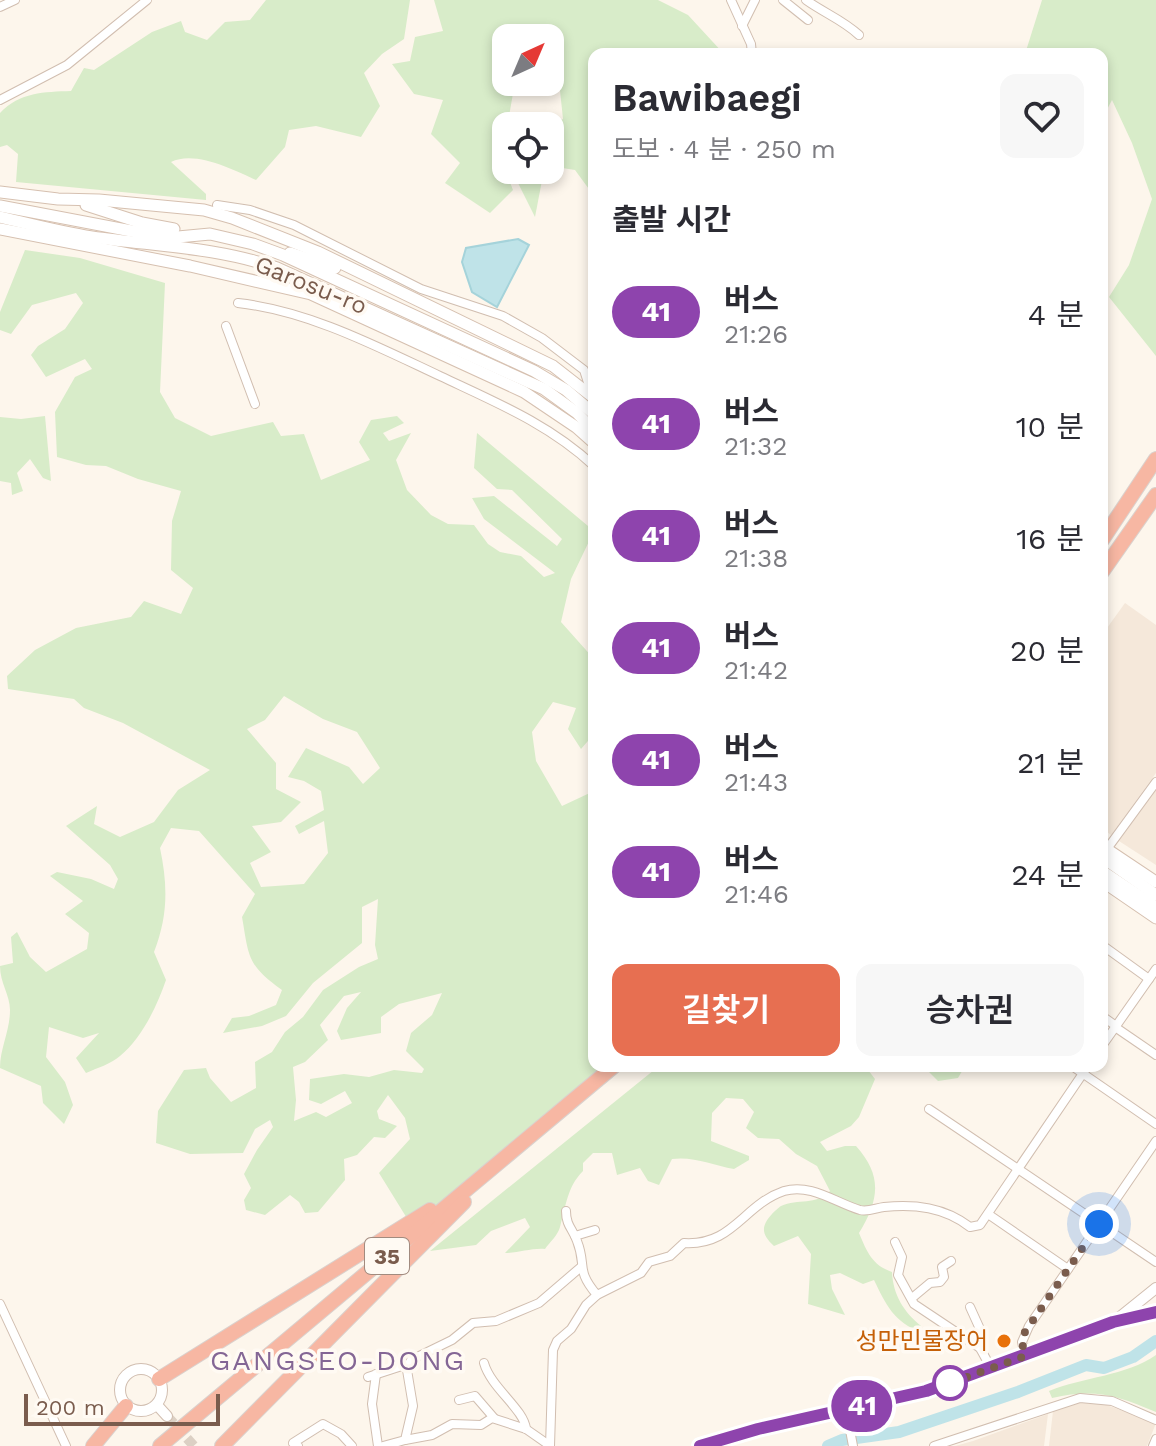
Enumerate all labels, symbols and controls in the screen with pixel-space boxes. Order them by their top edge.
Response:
north arrow [492,24,564,96]
map controls [492,24,564,184]
button: heart [1000,74,1084,158]
text: Bawibaegi [612,76,802,120]
button: locate [492,112,564,184]
text: 도보 · 4 분 · 250 m [612,134,836,164]
text: 출발 시간 [612,202,731,237]
street label: Garosu-ro [251,250,371,320]
text: 버스 [724,282,779,317]
text: 41 [641,295,671,328]
text: 4 분 [1028,297,1084,332]
text: 21:26 [724,319,788,349]
text: 버스 [724,394,779,429]
text: 41 [641,407,671,440]
text: 10 분 [1016,409,1084,444]
text: 21:32 [724,431,787,461]
text: 버스 [724,506,779,541]
text: 41 [641,519,671,552]
text: 16 분 [1016,521,1084,556]
text: 21:38 [724,543,788,573]
text: 버스 [724,618,779,653]
text: 41 [641,631,671,664]
text: 20 분 [1010,633,1084,668]
text: 21:42 [724,655,788,685]
text: 버스 [724,730,779,765]
text: 41 [641,743,671,776]
text: 21 분 [1017,745,1084,780]
text: 21:43 [724,767,788,797]
text: 버스 [724,842,779,877]
text: 41 [641,855,671,888]
text: 24 분 [1011,857,1084,892]
text: 21:46 [724,879,789,909]
button: 길찾기 [612,964,840,1056]
button: 승차권 [856,964,1084,1056]
your location [1079,1204,1119,1244]
road number: 35 [365,1238,409,1274]
place label: 성만민물장어 [856,1327,988,1355]
marker: 성만민물장어 [995,1332,1013,1350]
district label: GANGSEO-DONG [210,1344,466,1377]
unlabelled marker [933,1366,967,1400]
line badge: 41 [826,1380,898,1432]
text: 41 [847,1389,877,1422]
scale bar [24,1390,220,1426]
text: 200 m [36,1395,105,1420]

